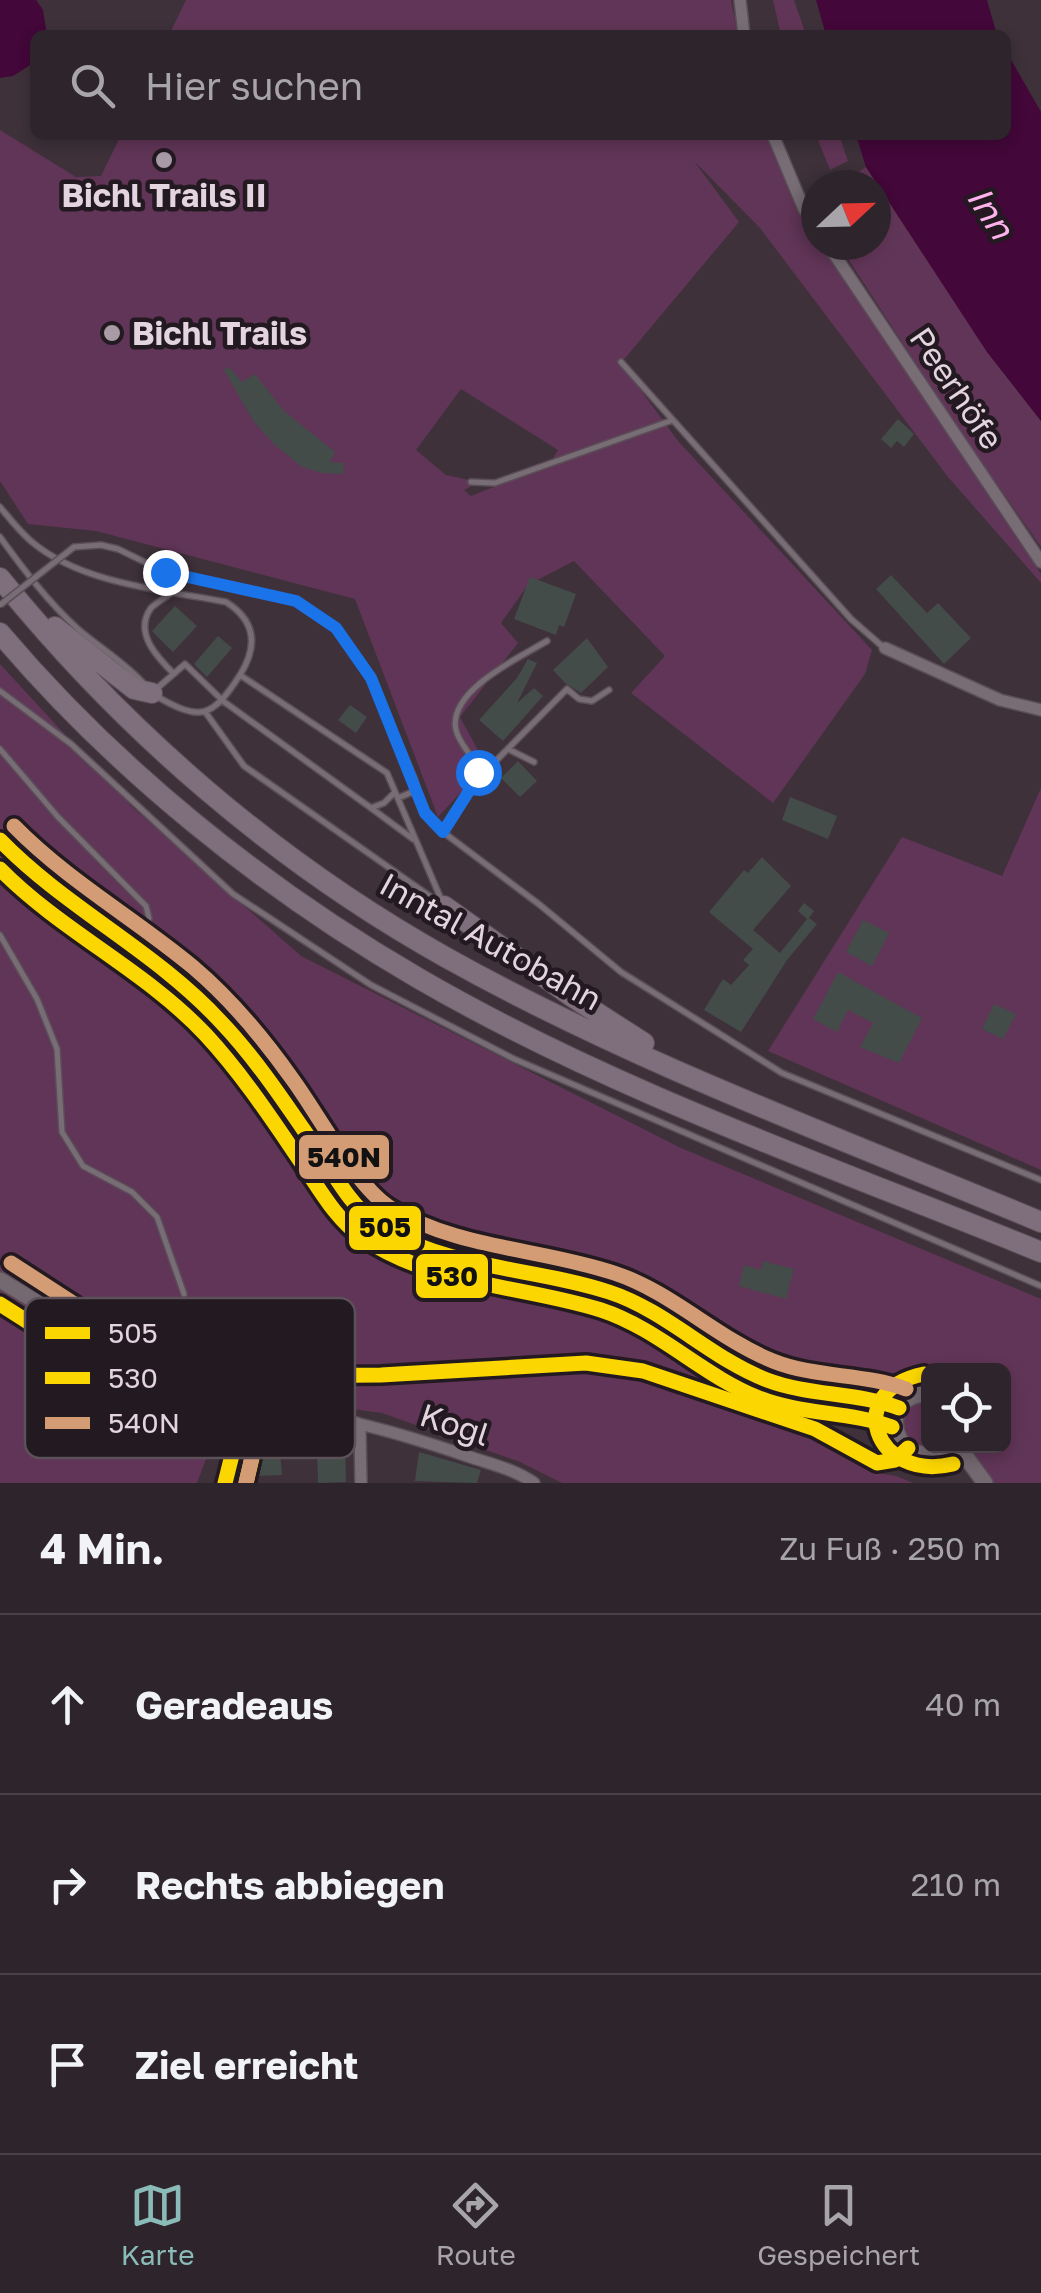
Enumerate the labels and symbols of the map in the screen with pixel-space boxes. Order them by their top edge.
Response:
marker: Bichl Trails II [153,149,175,171]
north arrow [801,170,891,260]
place label: Bichl Trails II [61,176,267,214]
water label: Inn [959,178,1024,247]
place label: Bichl Trails [132,314,307,352]
street label: Peerhöfe [902,320,1012,456]
marker: Bichl Trails [101,322,123,344]
route end [143,550,189,596]
route start [456,750,502,796]
street label: Inntal Autobahn [374,864,608,1018]
line badge: 540N [297,1133,391,1181]
text: 540N [307,1140,381,1173]
line badge: 505 [347,1204,423,1252]
text: 505 [359,1210,411,1243]
line badge: 530 [414,1252,490,1300]
text: 530 [426,1259,478,1292]
legend [25,1298,355,1458]
text: 505 [108,1316,158,1349]
text: 530 [108,1361,158,1394]
street label: Kogl [416,1395,494,1453]
text: 540N [108,1406,180,1439]

